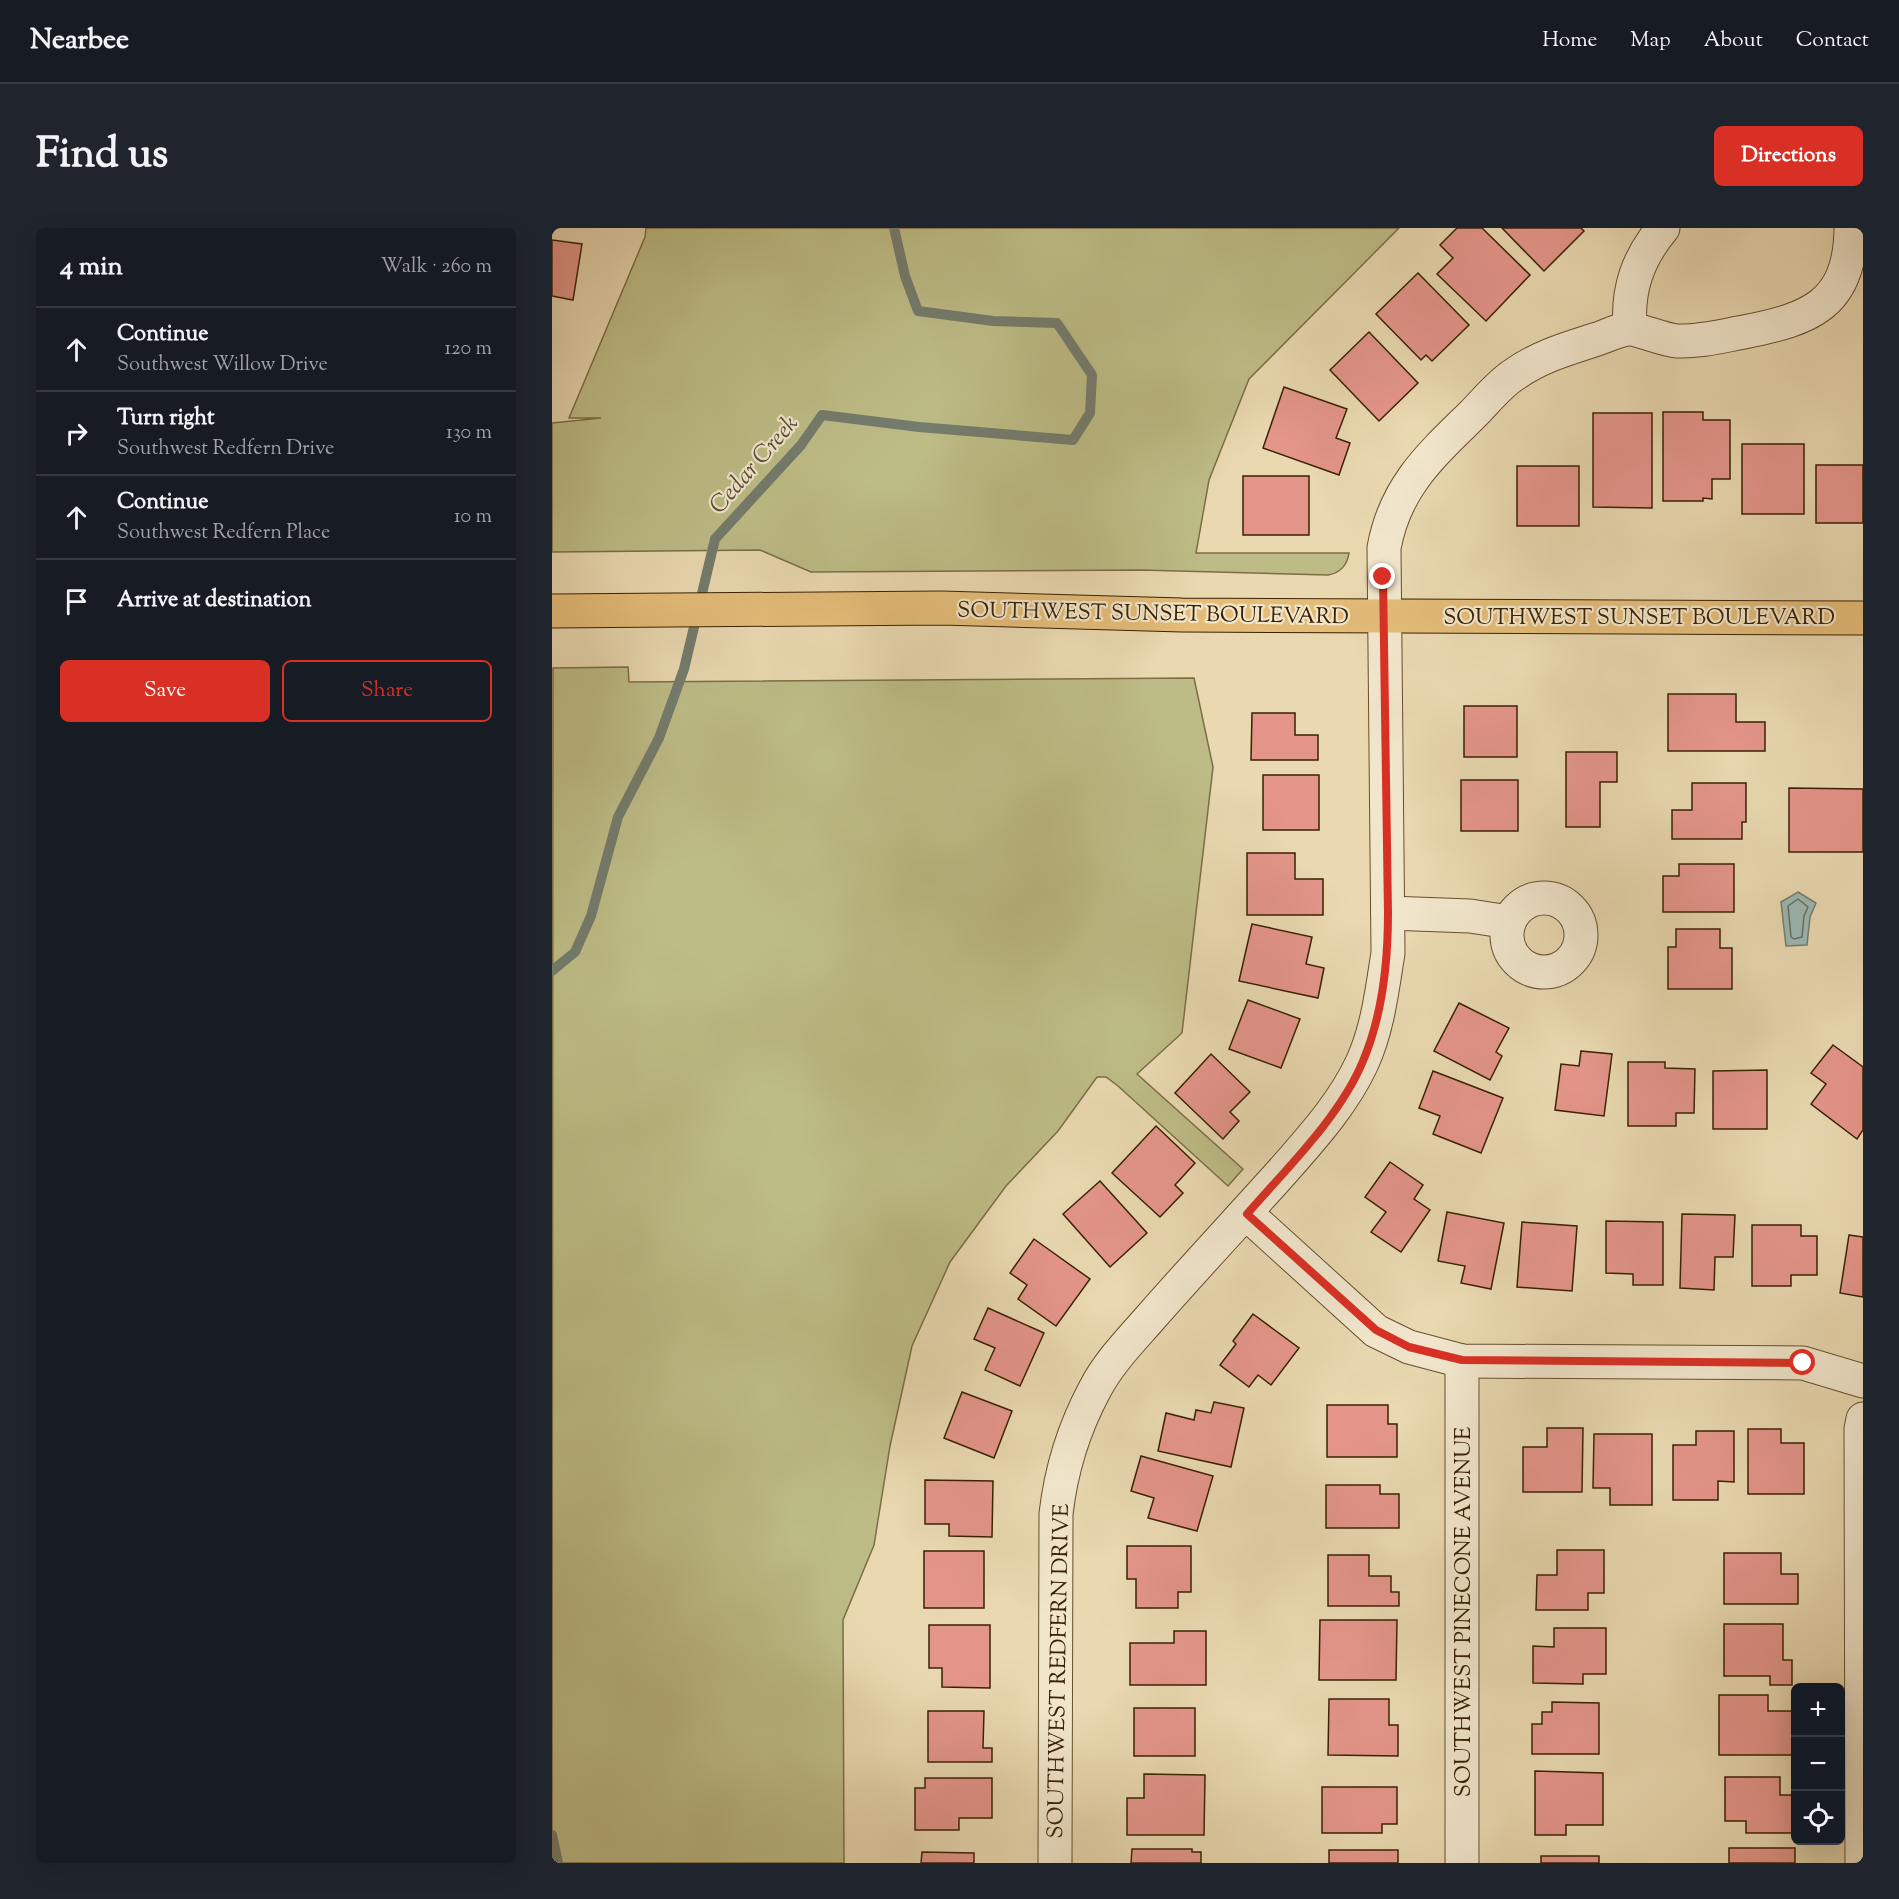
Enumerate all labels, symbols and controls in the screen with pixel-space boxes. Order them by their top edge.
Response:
text: Nearbee [30,21,129,61]
text: Home [1542,26,1597,56]
text: Map [1630,26,1671,56]
text: About [1704,26,1763,56]
text: Contact [1796,26,1869,56]
text: Find us [36,126,168,186]
button: Directions [1714,126,1863,186]
text: 4 min [60,249,123,286]
text: Walk · 260 m [381,253,492,282]
text: Continue [117,319,208,351]
icon: ahead [60,333,93,366]
text: 120 m [444,335,492,364]
text: Southwest Willow Drive [117,351,328,380]
text: Turn right [117,403,214,435]
water label: Cedar Creek [702,408,807,522]
icon: right [60,417,93,450]
text: 130 m [446,419,492,448]
text: Southwest Redfern Drive [117,435,334,464]
text: Continue [117,487,208,519]
icon: ahead [60,501,93,534]
text: 10 m [454,503,492,532]
text: Southwest Redfern Place [117,519,330,548]
route end [1369,563,1395,589]
icon: arrive [60,585,93,618]
text: Arrive at destination [117,585,312,617]
street label: SOUTHWEST SUNSET BOULEVARD [957,596,1349,634]
street label: SOUTHWEST SUNSET BOULEVARD [1443,603,1835,635]
button: Save [60,660,270,722]
button: Share [282,660,492,722]
route start [1789,1349,1815,1375]
street label: SOUTHWEST PINECONE AVENUE [1449,1427,1481,1797]
street label: SOUTHWEST REDFERN DRIVE [1041,1503,1079,1839]
map controls [1791,1683,1845,1845]
button: + [1791,1683,1845,1737]
button: − [1791,1737,1845,1791]
button: locate [1791,1791,1845,1845]

